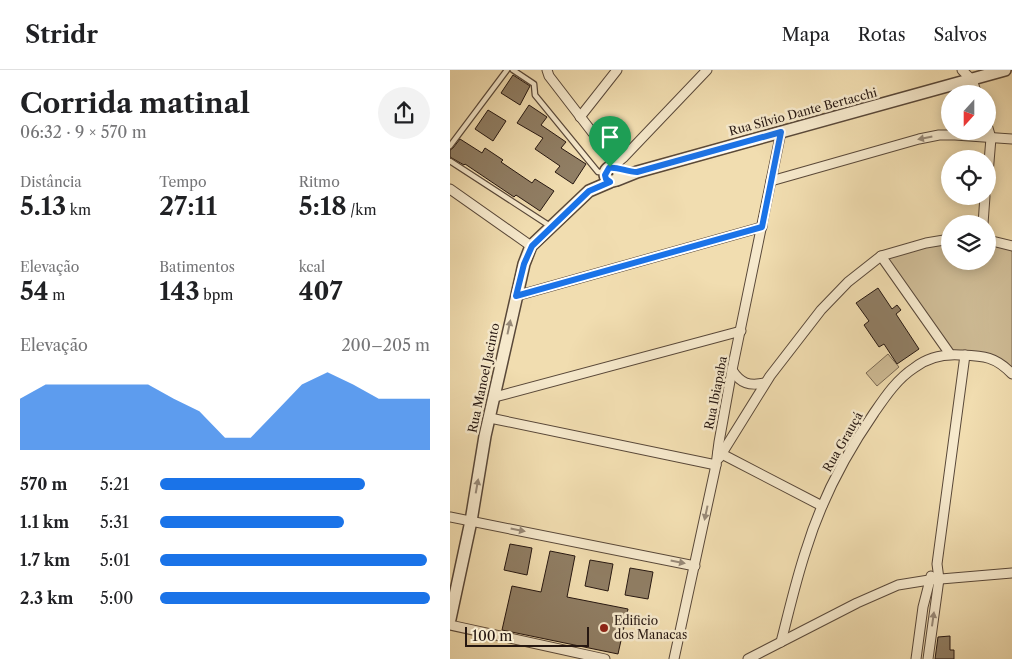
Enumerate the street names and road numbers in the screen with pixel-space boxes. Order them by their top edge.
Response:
street label: Rua Sílvio Dante Bertacchi [727,84,879,139]
street label: Rua Manoel Jacinto [465,322,502,434]
street label: Rua Ibiapaba [701,354,730,431]
street label: Rua Grauçá [819,409,866,474]

